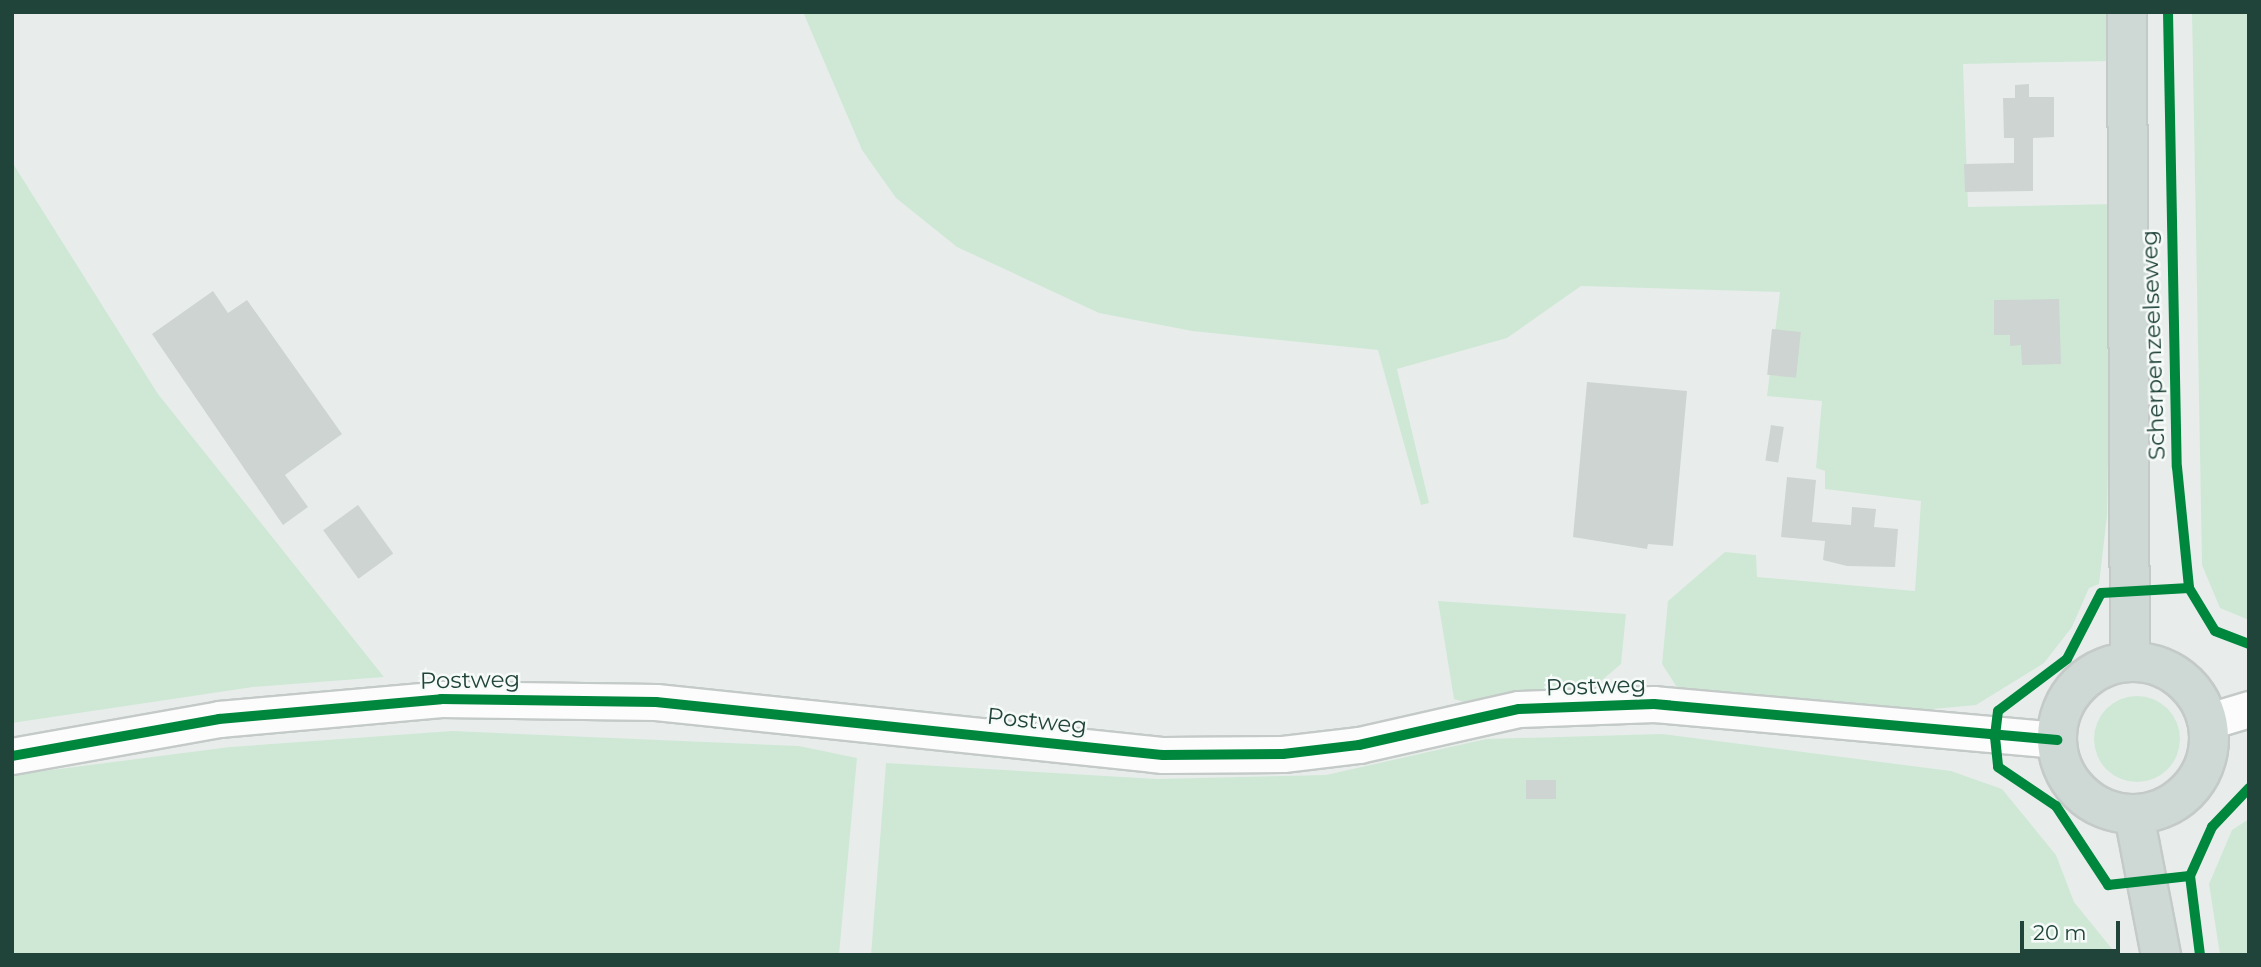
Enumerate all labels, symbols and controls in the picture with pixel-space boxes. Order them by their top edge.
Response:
street label: Scherpenzeelseweg [2135,229,2171,461]
street label: Postweg [420,665,520,695]
street label: Postweg [1545,670,1647,702]
street label: Postweg [986,702,1088,740]
scale bar [2023,908,2123,952]
text: 20 m [2033,920,2087,945]

